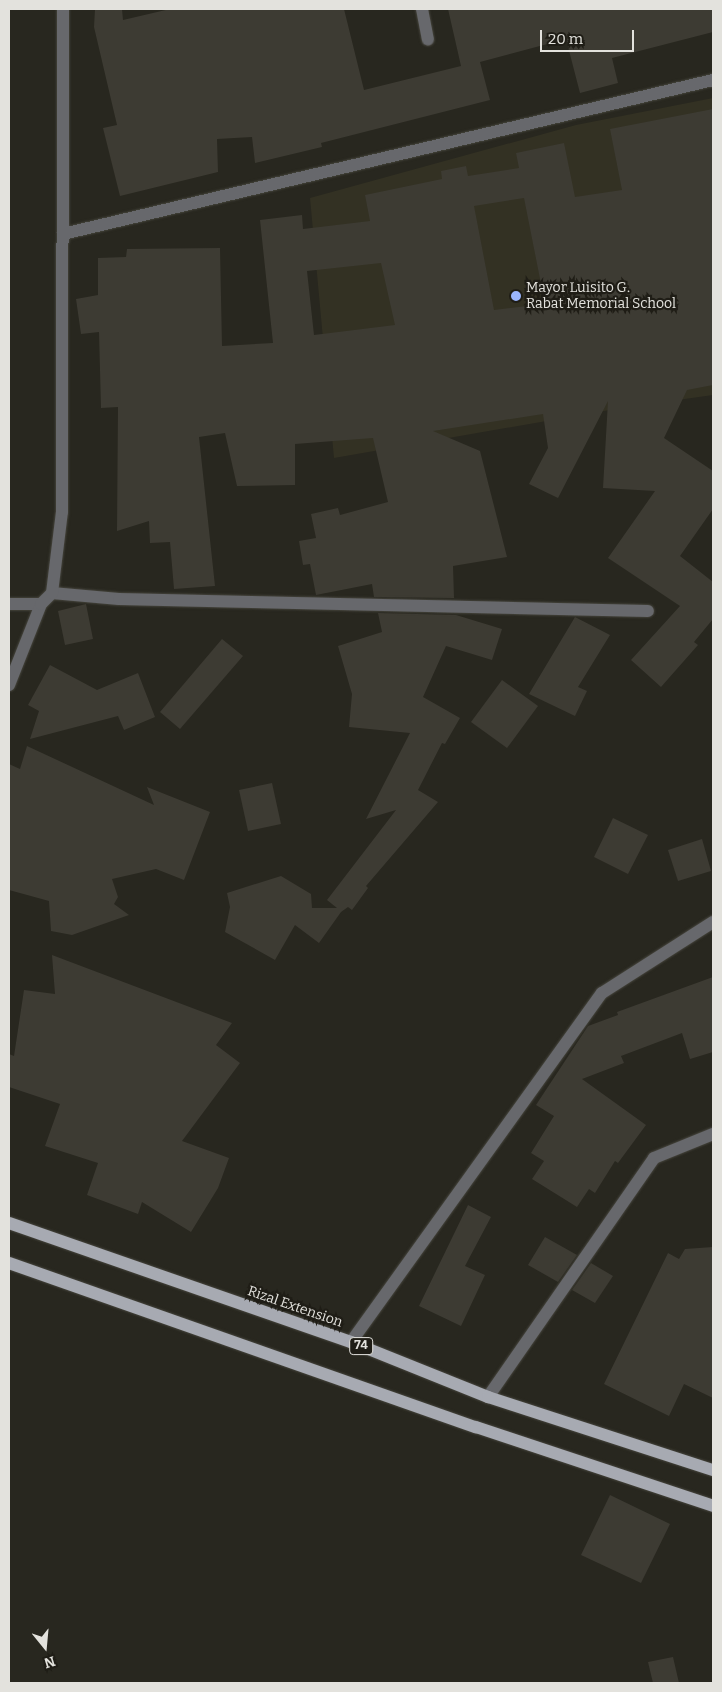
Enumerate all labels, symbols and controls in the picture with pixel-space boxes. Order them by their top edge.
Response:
scale bar [542,20,636,52]
text: 20 m [548,30,583,48]
place label: Mayor Luisito G. Rabat Memorial School [526,280,676,312]
marker: Mayor Luisito G. Rabat Memorial School [510,290,522,302]
street label: Rizal Extension [245,1283,345,1331]
road number: 74 [348,1336,374,1355]
north arrow [20,1622,70,1672]
text: N [42,1652,57,1672]

